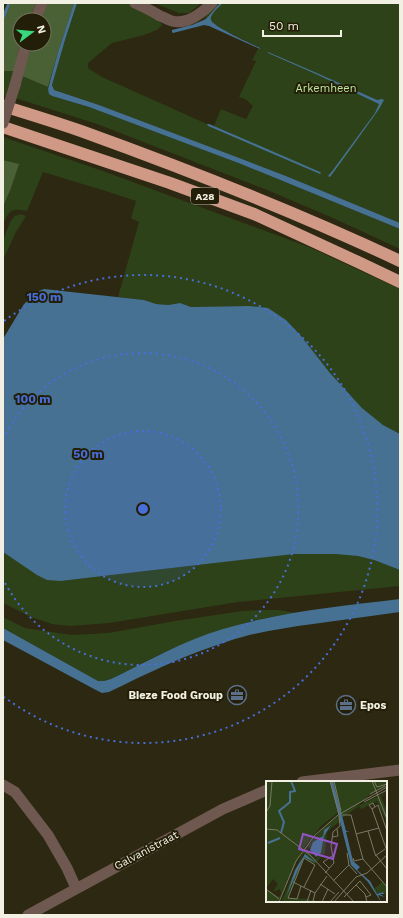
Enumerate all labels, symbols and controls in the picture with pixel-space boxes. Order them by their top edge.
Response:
north arrow [12,12,52,52]
scale bar [263,12,341,38]
text: 50 m [269,19,299,33]
text: N [34,24,49,35]
park label: Arkemheen [296,82,356,95]
road number: A28 [191,188,219,204]
text: 150 m [27,290,61,304]
text: 100 m [15,392,51,406]
text: 50 m [73,447,103,461]
centre of rings [136,502,150,516]
office icon: Bieze Food Group [226,684,248,706]
place label: Bieze Food Group [128,689,223,702]
office icon: Epos [335,694,357,716]
place label: Epos [360,699,386,712]
inset map [266,781,387,902]
street label: Galvanistraat [112,828,181,873]

